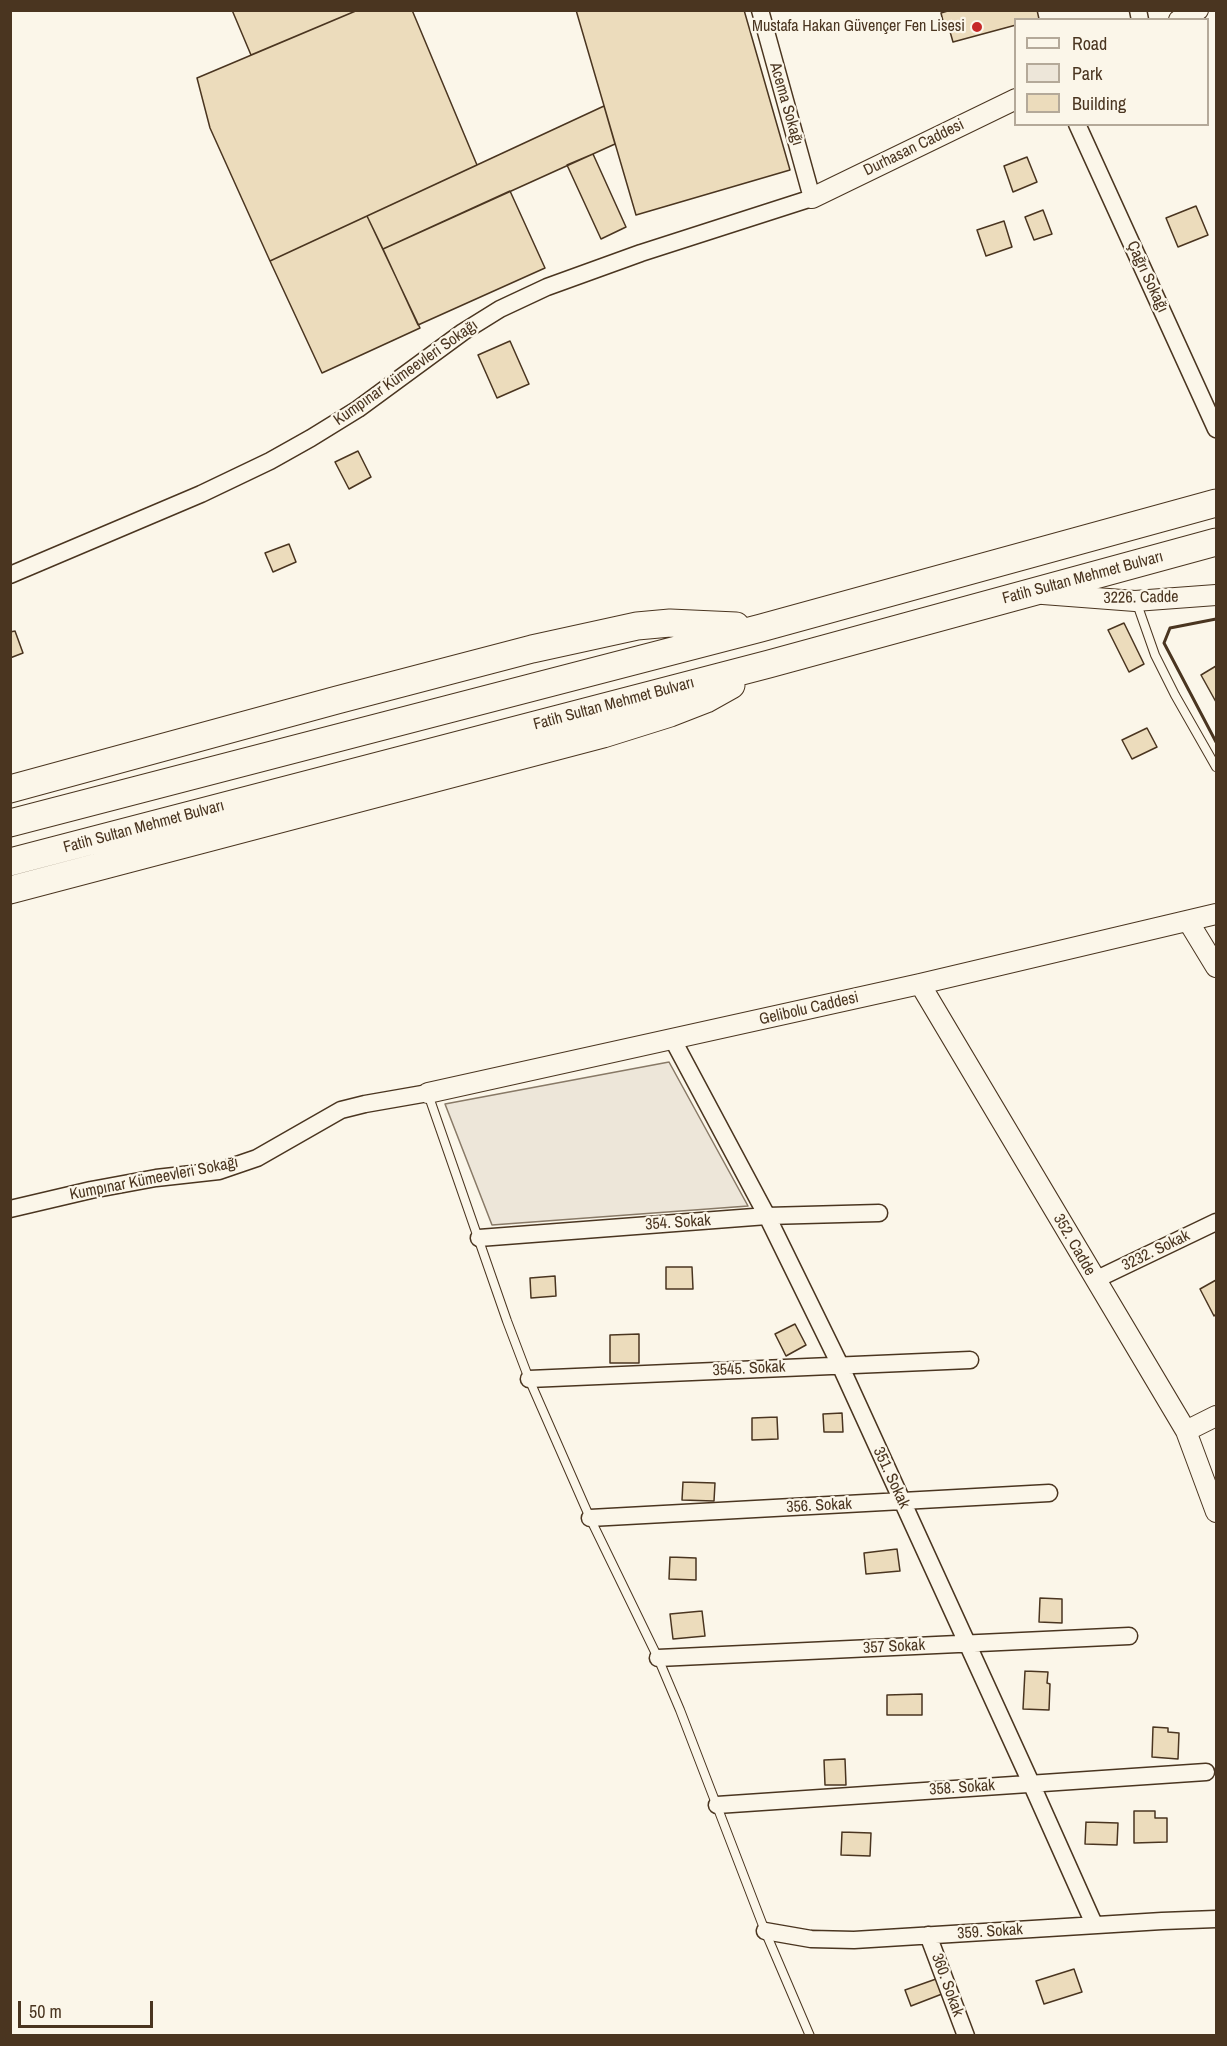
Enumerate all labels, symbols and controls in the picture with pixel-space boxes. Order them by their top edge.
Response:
place label: Mustafa Hakan Güvençer Fen Lisesi [752,17,965,37]
legend [1014,18,1209,126]
marker: Mustafa Hakan Güvençer Fen Lisesi [970,20,984,34]
text: Road [1072,31,1107,56]
street label: Acema Sokağı [765,60,807,148]
text: Park [1072,61,1102,86]
text: Building [1072,91,1126,116]
street label: Durhasan Caddesi [861,115,967,181]
street label: Çağrı Sokağı [1122,238,1172,316]
street label: Kumpınar Kümeevleri Sokağı [330,316,482,430]
street label: Fatih Sultan Mehmet Bulvarı [1001,547,1165,609]
street label: 3226. Cadde [1103,588,1179,608]
street label: Fatih Sultan Mehmet Bulvarı [532,673,696,735]
street label: Fatih Sultan Mehmet Bulvarı [62,796,226,858]
street label: Gelibolu Caddesi [757,988,861,1030]
street label: Kumpınar Kümeevleri Sokağı [68,1153,240,1205]
street label: 354. Sokak [645,1211,711,1235]
street label: 352. Cadde [1049,1211,1099,1279]
street label: 3232. Sokak [1119,1226,1193,1276]
street label: 3545. Sokak [712,1358,786,1380]
street label: 351. Sokak [868,1444,914,1512]
street label: 356. Sokak [786,1495,852,1517]
street label: 357 Sokak [863,1636,925,1658]
street label: 358. Sokak [929,1776,995,1800]
street label: 359. Sokak [957,1920,1023,1944]
street label: 360. Sokak [927,1951,967,2019]
scale bar [21,1989,156,2027]
text: 50 m [29,1999,62,2024]

